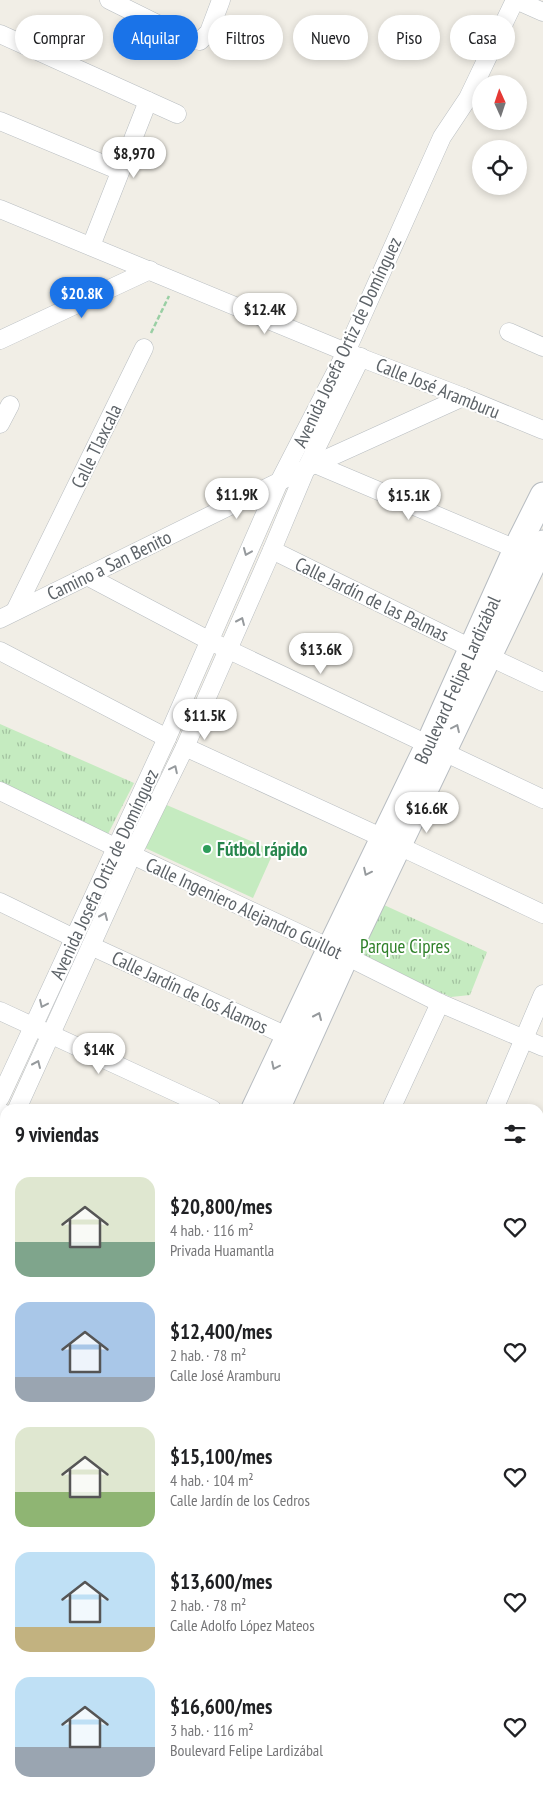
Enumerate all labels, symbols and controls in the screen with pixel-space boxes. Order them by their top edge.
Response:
chip: Comprar [15,15,103,60]
chip: Alquilar [113,15,198,60]
chip: Filtros [208,15,283,60]
chip: Nuevo [293,15,368,60]
chip: Piso [378,15,440,60]
chip: Casa [450,15,515,60]
north arrow [472,75,528,130]
map controls [472,75,527,195]
pin: $8,970 [93,136,175,179]
button: locate [472,140,527,195]
text: $8,970 [113,143,155,163]
street label: Avenida Josefa Ortiz de Domínguez [288,233,406,451]
pin: $20.8K [41,276,123,319]
text: $20.8K [61,283,103,303]
pin: $12.4K [224,292,306,335]
text: $12.4K [244,299,286,319]
street label: Calle José Aramburu [373,352,503,424]
street label: Calle Tlaxcala [65,400,127,492]
pin: $11.9K [196,478,278,520]
pin: $15.1K [368,478,450,521]
text: $11.9K [216,484,258,504]
text: $15.1K [388,485,430,505]
street label: Camino a San Benito [43,525,175,605]
one-way arrow [243,548,253,556]
street label: Calle Jardín de las Palmas [291,551,453,647]
street label: Boulevard Felipe Lardizábal [409,591,506,768]
one-way arrow [234,617,245,626]
pin: $13.6K [280,632,362,675]
text: $13.6K [300,639,342,659]
pin: $11.5K [164,698,246,741]
text: $11.5K [184,705,226,725]
one-way arrow [450,724,460,733]
street label: Avenida Josefa Ortiz de Domínguez [45,765,163,983]
one-way arrow [168,766,178,775]
pin: $16.6K [386,792,468,834]
text: $16.6K [406,798,448,818]
place label: Fútbol rápido [217,837,307,861]
marker: Fútbol rápido [201,843,213,855]
street label: Calle Ingeniero Alejandro Guillot [142,852,347,964]
one-way arrow [362,867,373,876]
one-way arrow [98,912,109,921]
park label: Parque Cipres [360,934,450,958]
street label: Calle Jardín de los Álamos [108,945,272,1039]
one-way arrow [39,999,50,1008]
one-way arrow [312,1012,323,1021]
pin: $14K [69,1032,129,1075]
text: $14K [83,1039,115,1059]
one-way arrow [31,1060,42,1069]
one-way arrow [271,1061,281,1070]
icon: filters [501,1120,529,1148]
text: 9 viviendas [15,1121,99,1148]
text: $20,800/mes [170,1193,272,1220]
icon: home [55,1197,115,1257]
icon: heart [501,1213,529,1241]
text: 4 hab. · 116 m² [170,1220,254,1240]
text: Privada Huamantla [170,1240,274,1260]
text: $12,400/mes [170,1318,272,1345]
icon: home [55,1322,115,1382]
icon: heart [501,1338,529,1366]
text: 2 hab. · 78 m² [170,1345,246,1365]
text: Calle José Aramburu [170,1365,281,1385]
text: $15,100/mes [170,1443,272,1470]
icon: home [55,1447,115,1507]
icon: heart [501,1463,529,1491]
text: 4 hab. · 104 m² [170,1470,254,1490]
text: Calle Jardín de los Cedros [170,1490,310,1510]
text: $13,600/mes [170,1568,272,1595]
icon: home [55,1572,115,1632]
icon: heart [501,1588,529,1616]
text: 2 hab. · 78 m² [170,1595,246,1615]
text: Calle Adolfo López Mateos [170,1615,315,1635]
text: $16,600/mes [170,1693,272,1720]
icon: home [55,1697,115,1757]
icon: heart [501,1713,529,1741]
text: 3 hab. · 116 m² [170,1720,254,1740]
text: Boulevard Felipe Lardizábal [170,1740,323,1760]

